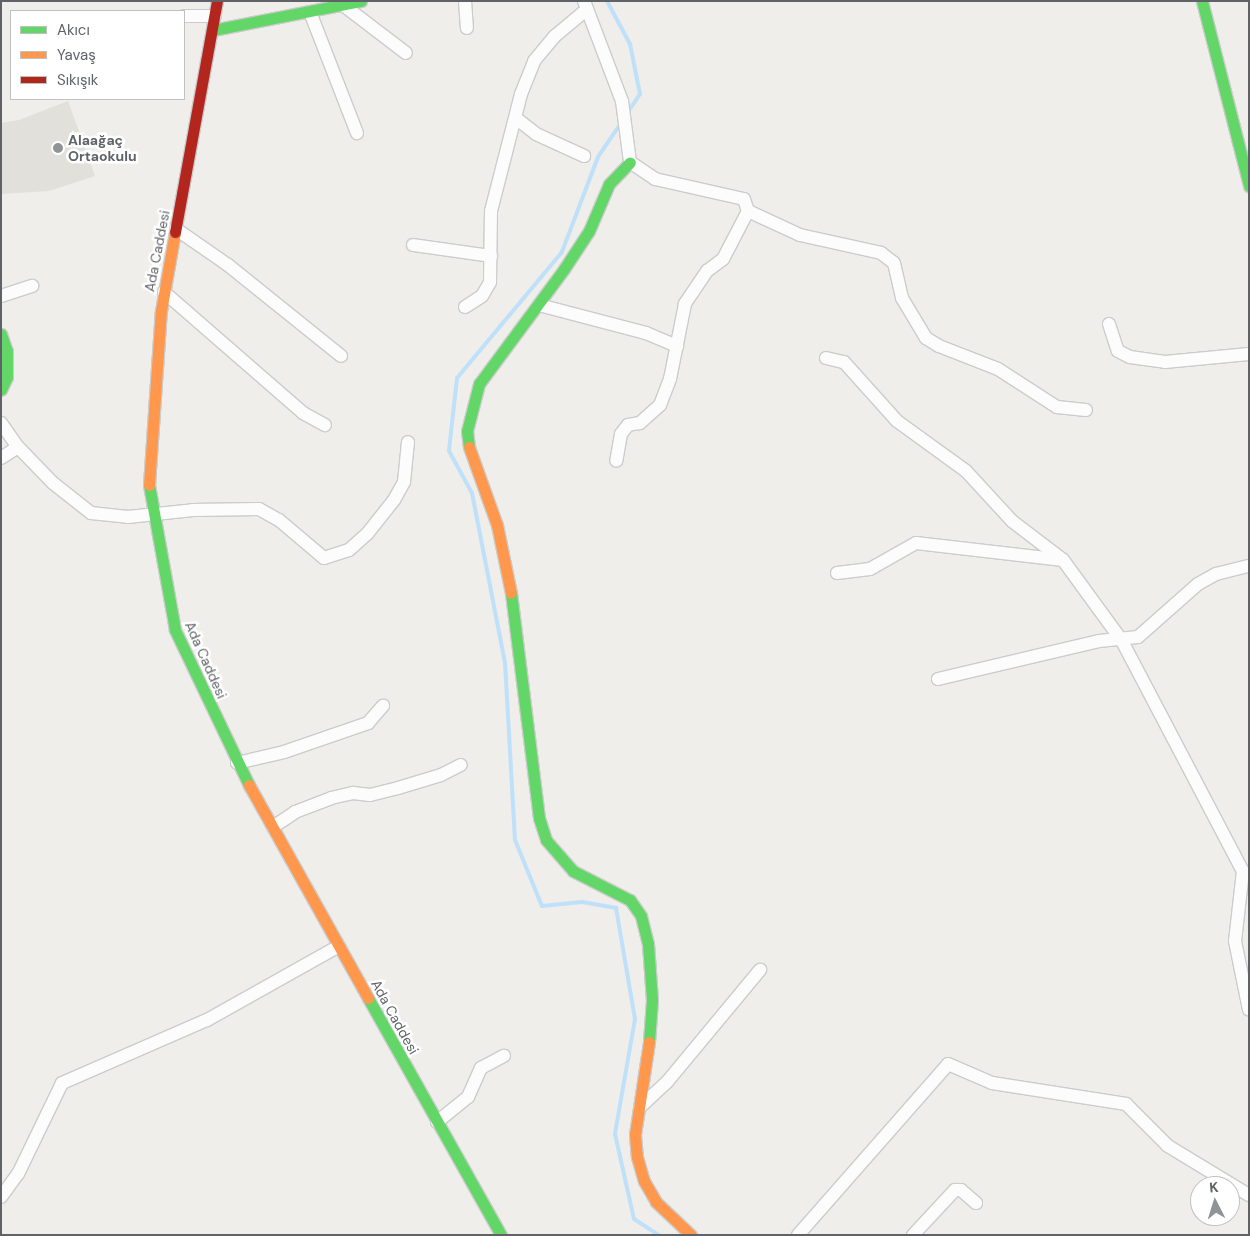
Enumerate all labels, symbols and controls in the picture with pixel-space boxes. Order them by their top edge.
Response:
legend [10,10,185,100]
text: Akıcı [57,20,90,40]
text: Yavaş [57,45,96,65]
text: Sıkışık [57,70,98,90]
place label: Alaağaç Ortaokulu [68,132,137,164]
marker: Alaağaç Ortaokulu [52,142,64,154]
street label: Ada Caddesi [141,209,173,293]
street label: Ada Caddesi [182,619,230,701]
street label: Ada Caddesi [368,977,422,1057]
north arrow [1190,1176,1240,1226]
text: K [1208,1178,1219,1196]

